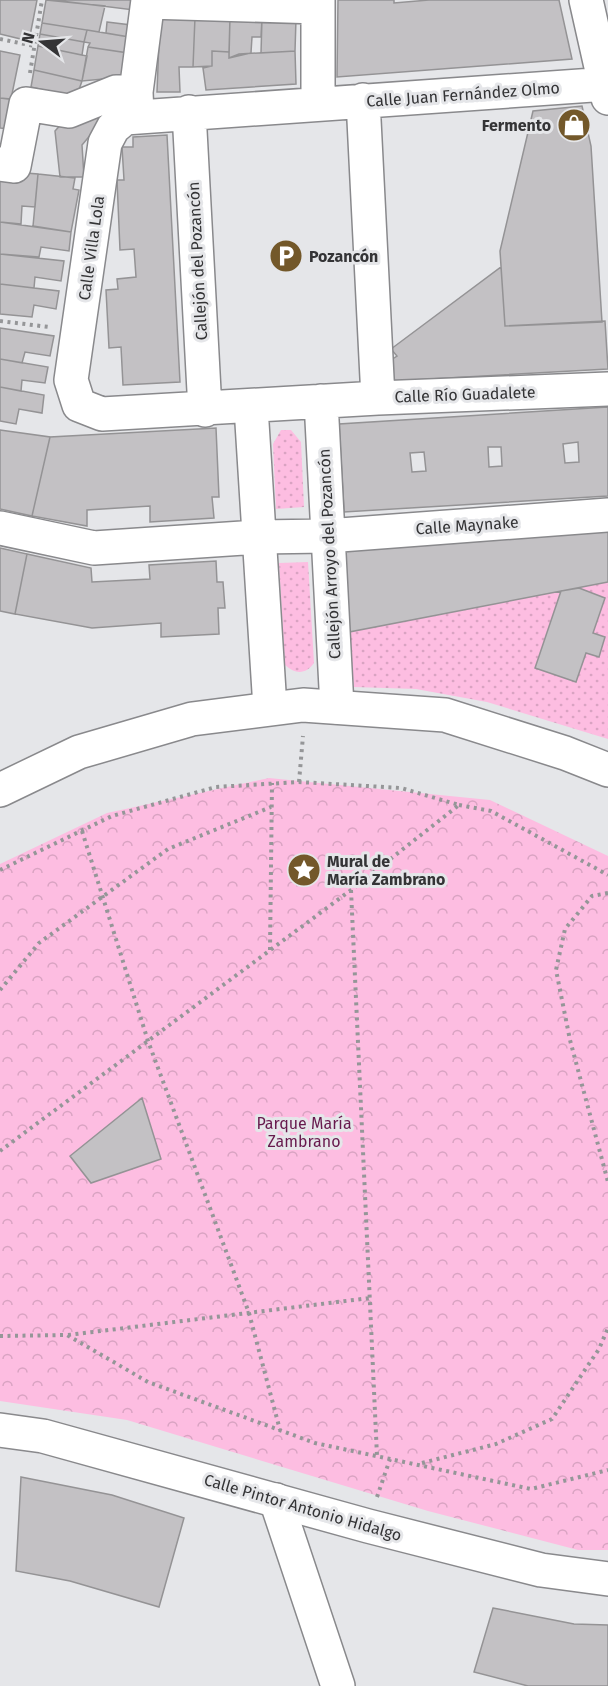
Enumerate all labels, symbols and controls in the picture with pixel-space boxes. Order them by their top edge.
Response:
north arrow [12,12,72,72]
text: N [17,30,39,46]
street label: Calle Juan Fernández Olmo [366,78,560,111]
shop icon: Fermento [556,107,592,143]
place label: Fermento [482,116,551,135]
street label: Callejón del Pozancón [184,181,211,341]
street label: Calle Villa Lola [75,195,108,302]
parking icon: Pozancón [268,238,304,274]
place label: Pozancón [309,247,378,266]
street label: Calle Río Guadalete [394,383,536,406]
street label: Callejón Arroyo del Pozancón [314,448,344,660]
street label: Calle Maynake [415,512,519,539]
place icon: Mural de María Zambrano [286,852,322,888]
place label: Mural de María Zambrano [327,852,445,889]
park label: Parque María Zambrano [256,1114,352,1151]
street label: Calle Pintor Antonio Hidalgo [202,1470,404,1545]

